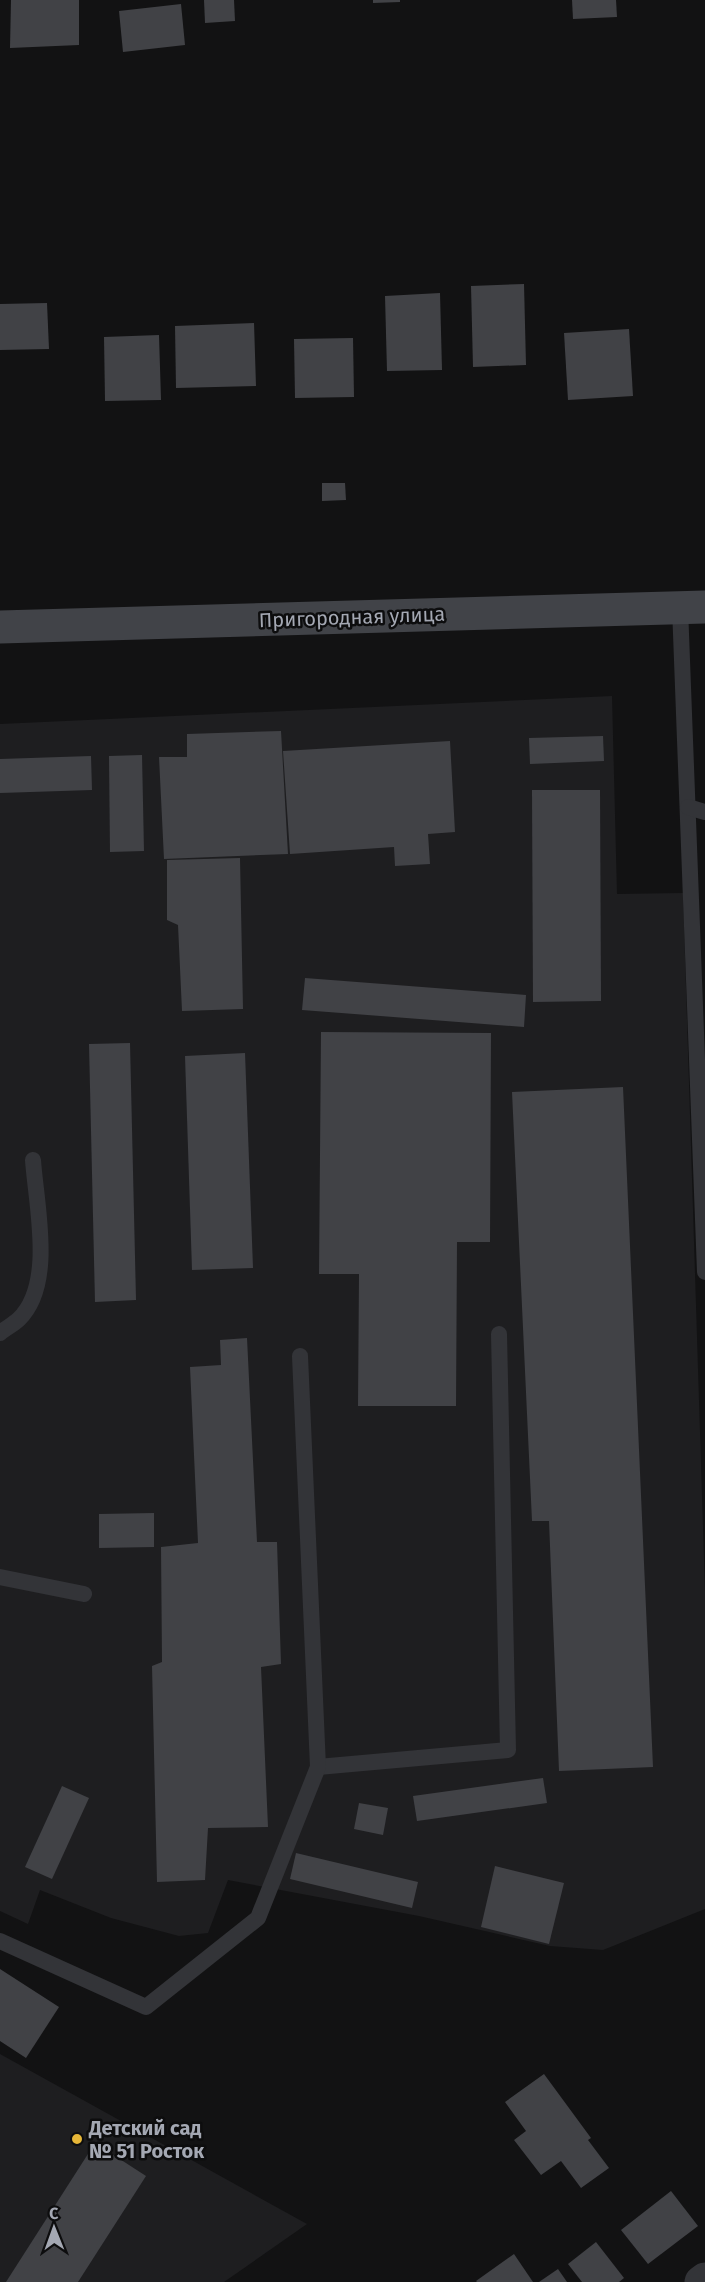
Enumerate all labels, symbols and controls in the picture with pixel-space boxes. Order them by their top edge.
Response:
street label: Пригородная улица [258,602,446,632]
place label: Детский сад № 51 Росток [88,2116,205,2163]
marker: Детский сад № 51 Росток [70,2132,84,2146]
north arrow [24,2198,84,2258]
text: С [49,2204,59,2223]

